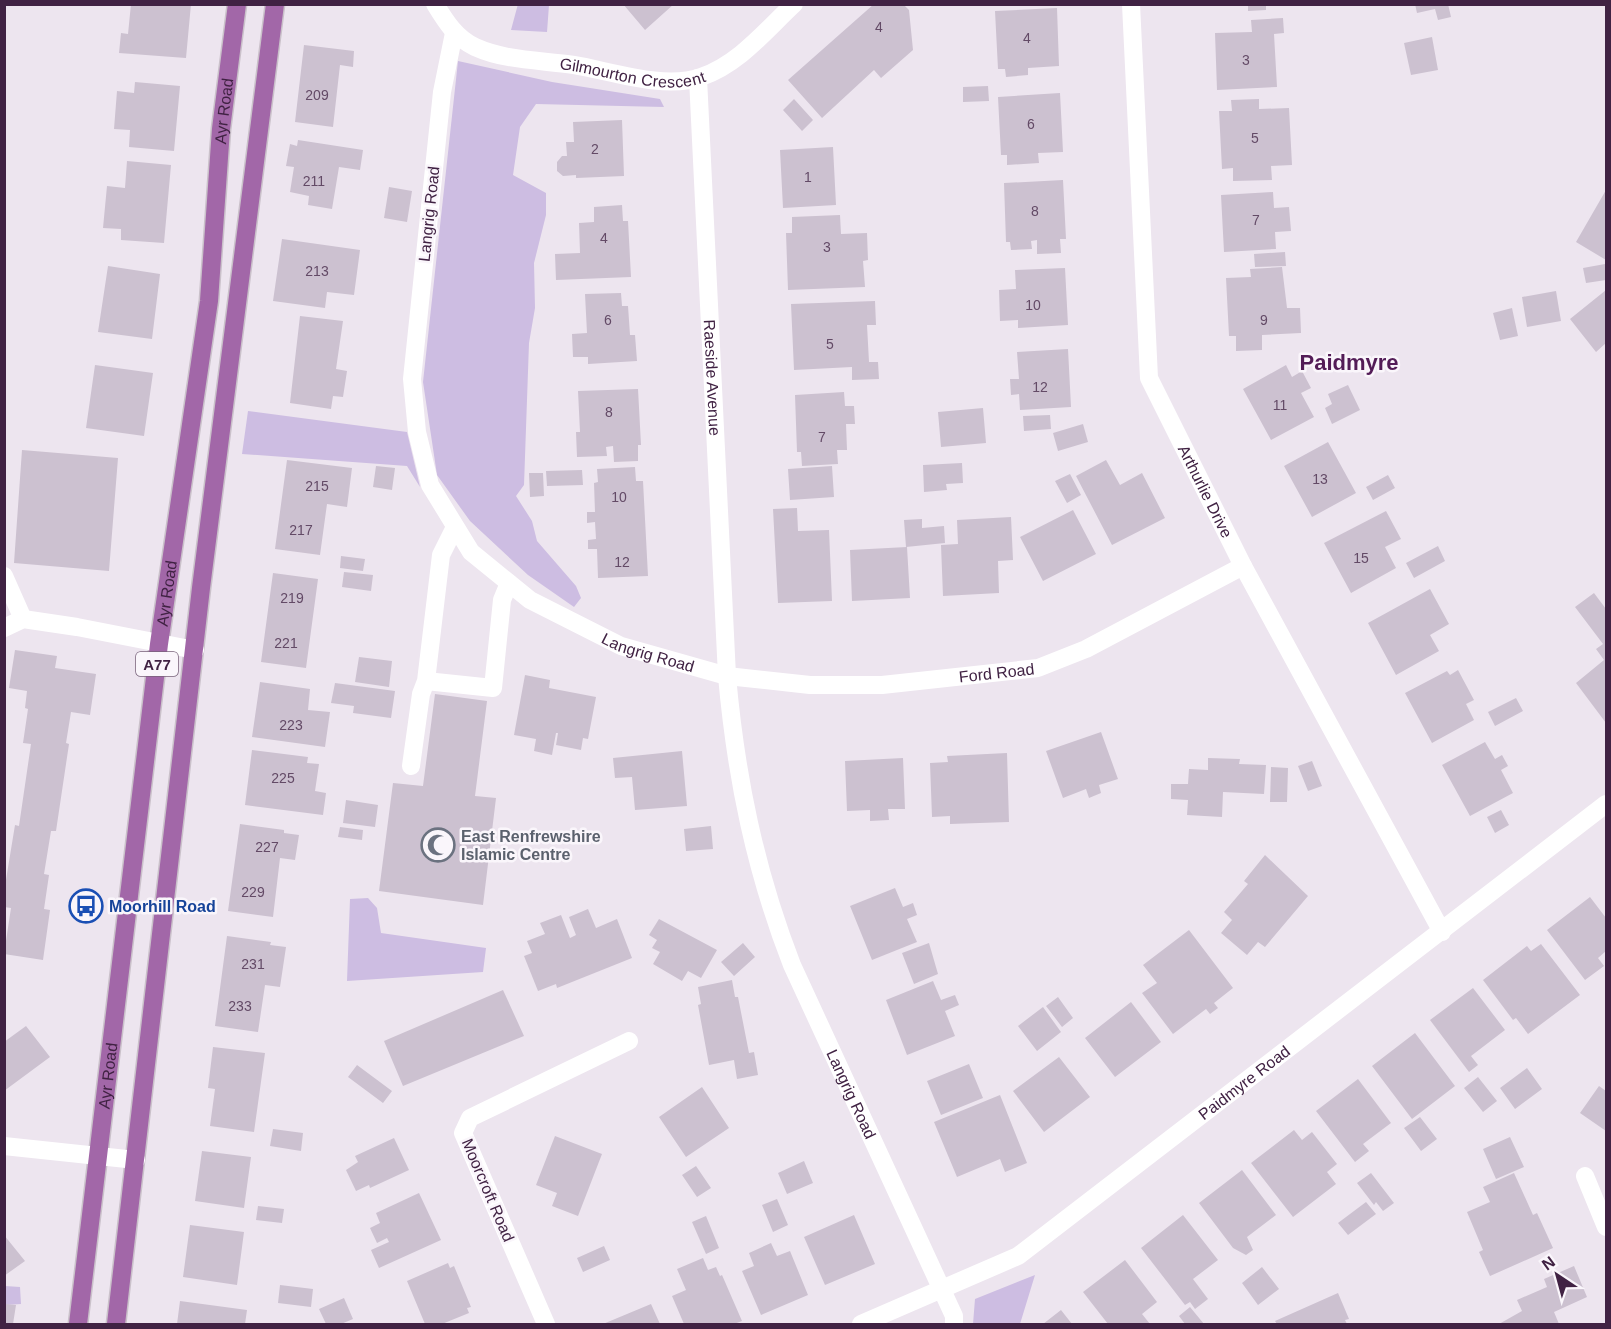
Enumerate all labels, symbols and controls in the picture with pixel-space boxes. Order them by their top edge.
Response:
house number: 4 [875,19,883,35]
house number: 4 [1023,30,1031,46]
house number: 3 [1242,52,1250,68]
street label: Gilmourton Crescent [559,55,708,90]
street label: Ayr Road [211,77,236,145]
house number: 209 [305,87,329,103]
house number: 6 [1027,116,1035,132]
house number: 5 [1251,130,1259,146]
house number: 2 [591,141,599,157]
street label: Langrig Road [416,165,442,263]
house number: 1 [804,169,812,185]
house number: 211 [303,173,325,189]
house number: 8 [1031,203,1039,219]
house number: 7 [1252,212,1260,228]
house number: 4 [600,230,608,246]
house number: 3 [823,239,831,255]
house number: 213 [305,263,329,279]
house number: 10 [1025,297,1041,313]
house number: 6 [604,312,612,328]
house number: 9 [1260,312,1268,328]
street label: Raeside Avenue [701,319,724,436]
house number: 5 [826,336,834,352]
district label: Paidmyre [1299,350,1399,375]
house number: 12 [1032,379,1048,395]
house number: 11 [1273,397,1287,413]
house number: 8 [605,404,613,420]
house number: 7 [818,429,826,445]
street label: Arthurlie Drive [1175,442,1236,540]
house number: 13 [1312,471,1328,487]
house number: 215 [305,478,329,494]
house number: 10 [611,489,627,505]
house number: 217 [289,522,313,538]
house number: 15 [1353,550,1369,566]
house number: 12 [614,554,630,570]
street label: Ayr Road [153,559,180,627]
house number: 219 [280,590,304,606]
street label: Langrig Road [599,629,696,675]
house number: 221 [274,635,298,651]
road number: A77 [136,652,178,676]
street label: Ford Road [958,660,1035,685]
house number: 223 [279,717,303,733]
house number: 225 [271,770,295,786]
mosque icon: East Renfrewshire Islamic Centre [420,827,456,863]
place label: East Renfrewshire Islamic Centre [461,828,601,863]
house number: 227 [255,839,279,855]
house number: 229 [241,884,265,900]
bus stop icon: Moorhill Road [68,888,104,924]
place label: Moorhill Road [109,898,216,915]
house number: 231 [241,956,265,972]
house number: 233 [228,998,252,1014]
street label: Ayr Road [95,1042,120,1110]
street label: Paidmyre Road [1195,1042,1293,1123]
street label: Langrig Road [824,1047,879,1141]
street label: Moorcroft Road [459,1136,517,1244]
north arrow [1527,1245,1587,1305]
text: N [1539,1253,1558,1274]

